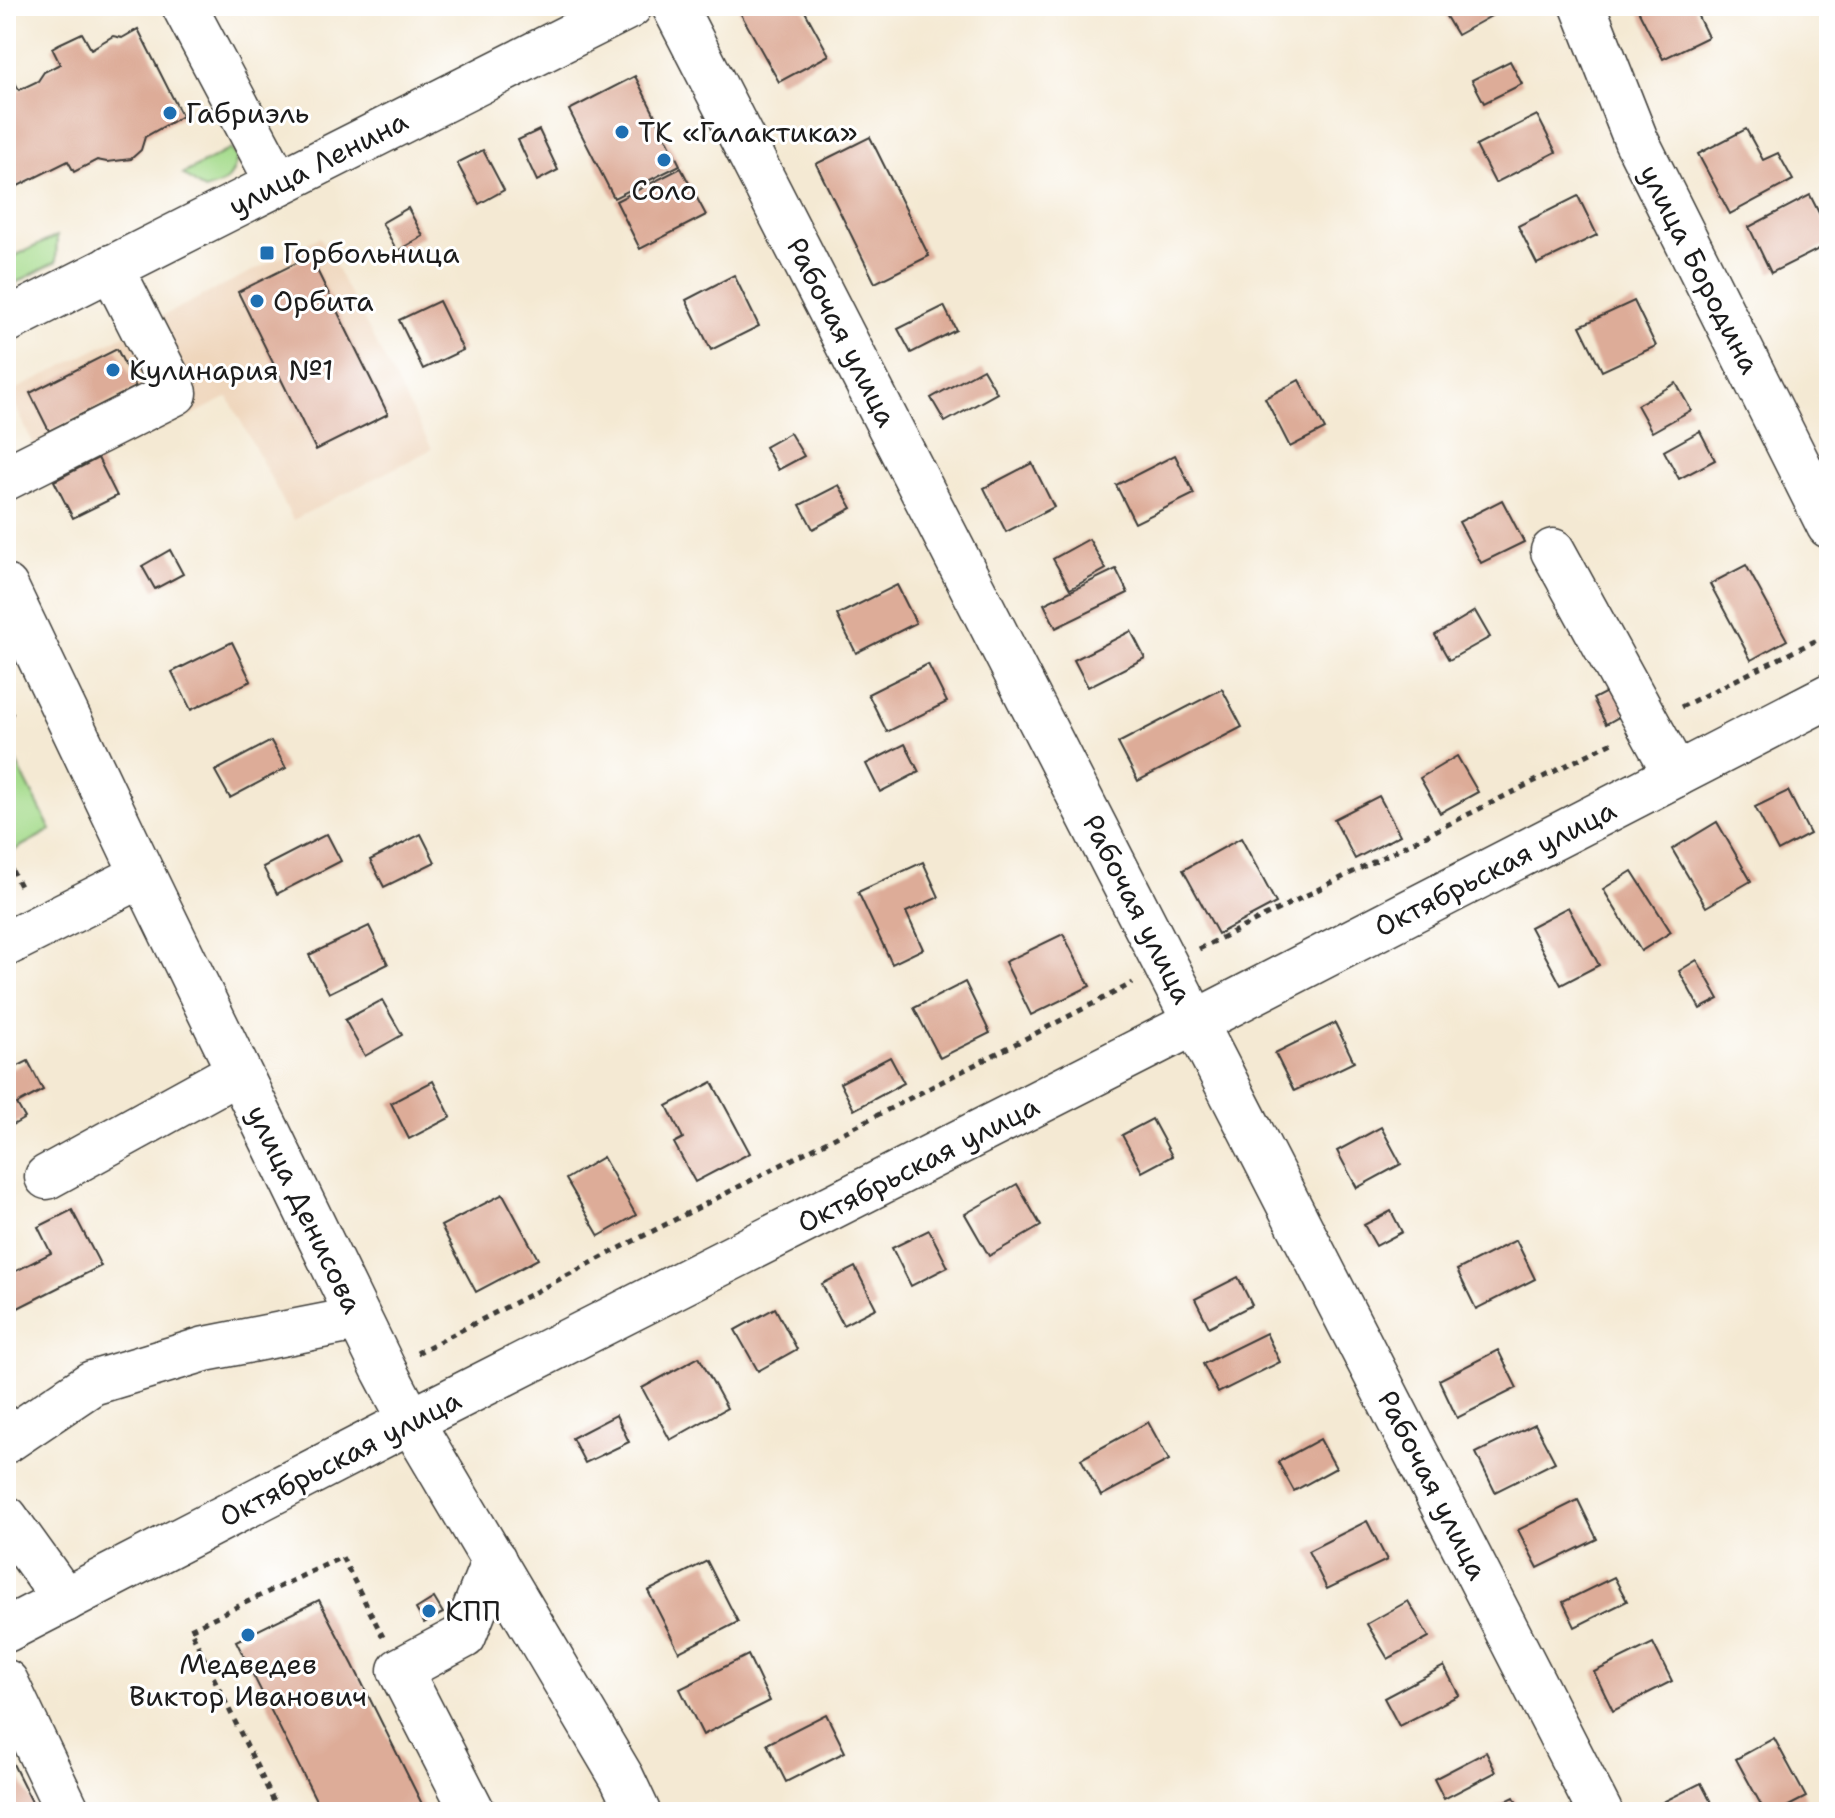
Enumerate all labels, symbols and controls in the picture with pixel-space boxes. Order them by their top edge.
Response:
place label: Габриэль [186,94,309,132]
street label: улица Ленина [222,101,414,225]
marker: Габриэль [161,104,179,122]
place label: ТК «Галактика» [638,113,858,151]
marker: ТК «Галактика» [613,123,631,141]
marker: Соло [655,151,673,169]
street label: улица Бородина [1631,158,1769,380]
place label: Соло [631,171,697,209]
street label: Рабочая улица [778,231,906,433]
place label: Горбольница [283,234,460,272]
marker: Горбольница [258,244,276,262]
place label: Орбита [273,282,374,320]
marker: Орбита [248,292,266,310]
place label: Кулинария №1 [129,351,334,389]
marker: Кулинария №1 [104,361,122,379]
street label: Октябрьская улица [1368,791,1622,945]
street label: Рабочая улица [1074,808,1202,1010]
street label: Октябрьская улица [791,1087,1045,1241]
street label: улица Денисова [238,1098,372,1320]
street label: Октябрьская улица [213,1381,467,1535]
street label: Рабочая улица [1369,1384,1497,1586]
place label: КПП [445,1592,501,1630]
marker: КПП [420,1602,438,1620]
marker: Медведев Виктор Иванович [239,1626,257,1644]
place label: Медведев Виктор Иванович [129,1645,367,1715]

